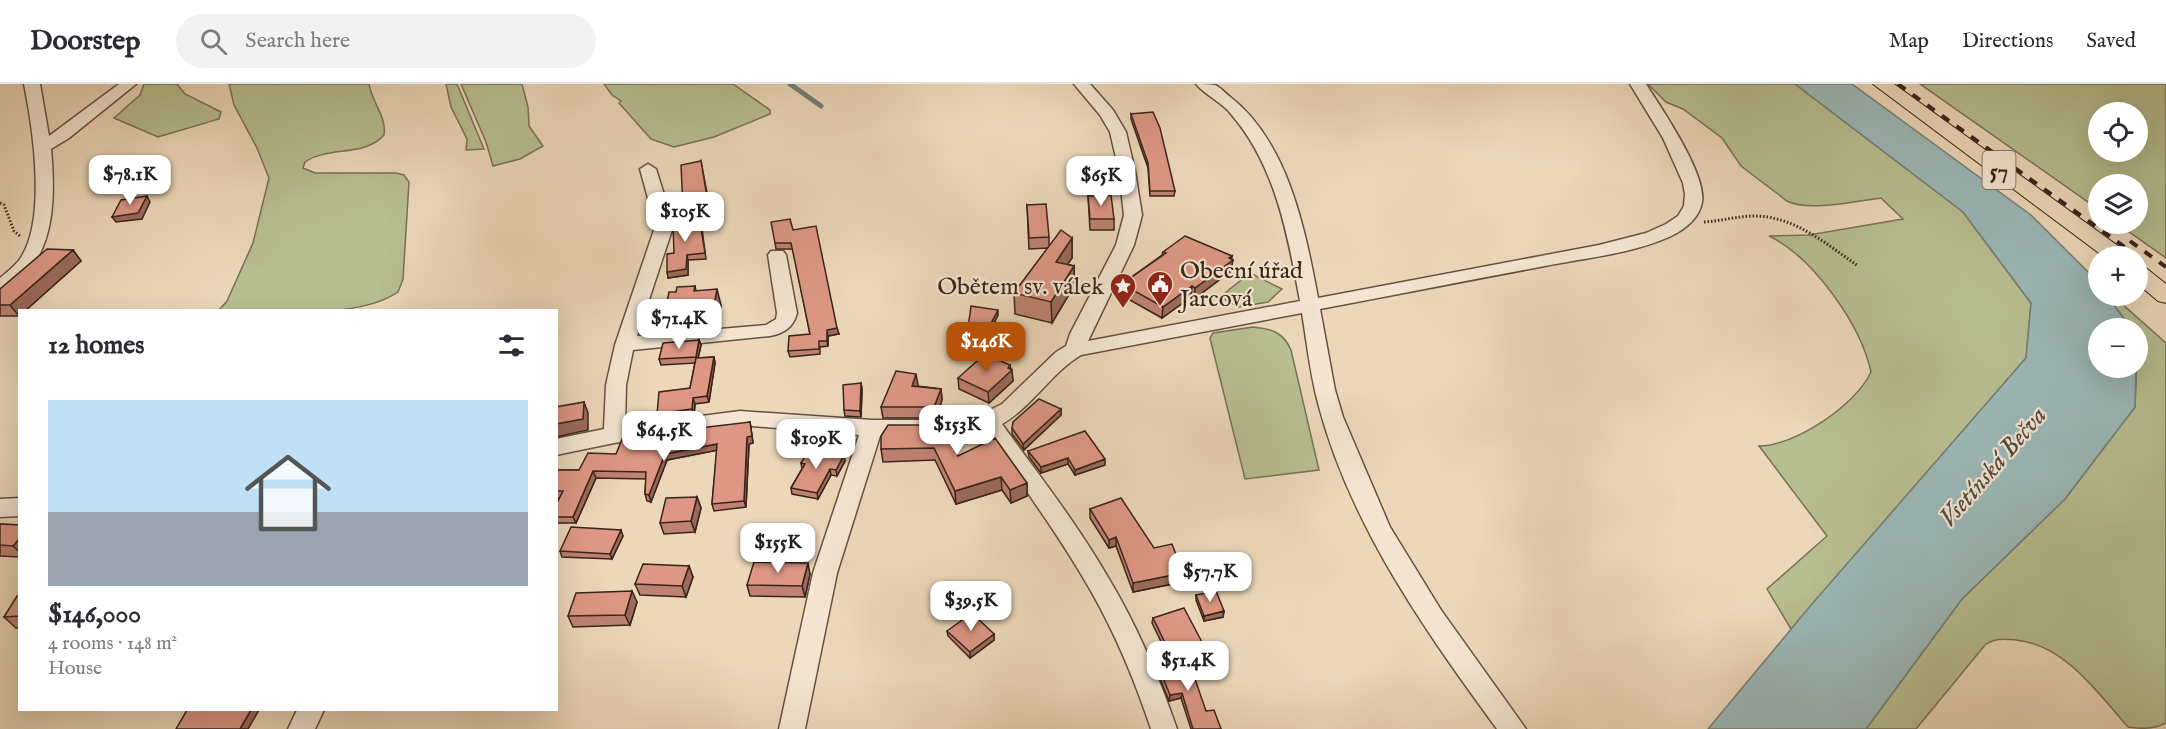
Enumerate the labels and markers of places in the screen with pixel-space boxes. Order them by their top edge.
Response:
pin: $78.1K [81,155,179,206]
pin: $65K [1065,156,1137,207]
pin: $105K [643,192,727,243]
place label: Obecní úřad Jarcová [1177,256,1303,315]
public building icon: Obecní úřad Jarcová [1145,269,1175,307]
place icon: Obětem sv. válek [1108,271,1138,309]
place label: Obětem sv. válek [937,272,1104,303]
pin: $71.4K [630,299,728,350]
pin: $146K [944,322,1028,373]
pin: $153K [915,405,999,456]
pin: $64.5K [615,411,713,462]
pin: $109K [774,419,858,470]
pin: $155K [736,523,820,574]
pin: $57.7K [1161,552,1259,603]
pin: $39.5K [922,581,1020,632]
pin: $51.4K [1139,641,1237,692]

